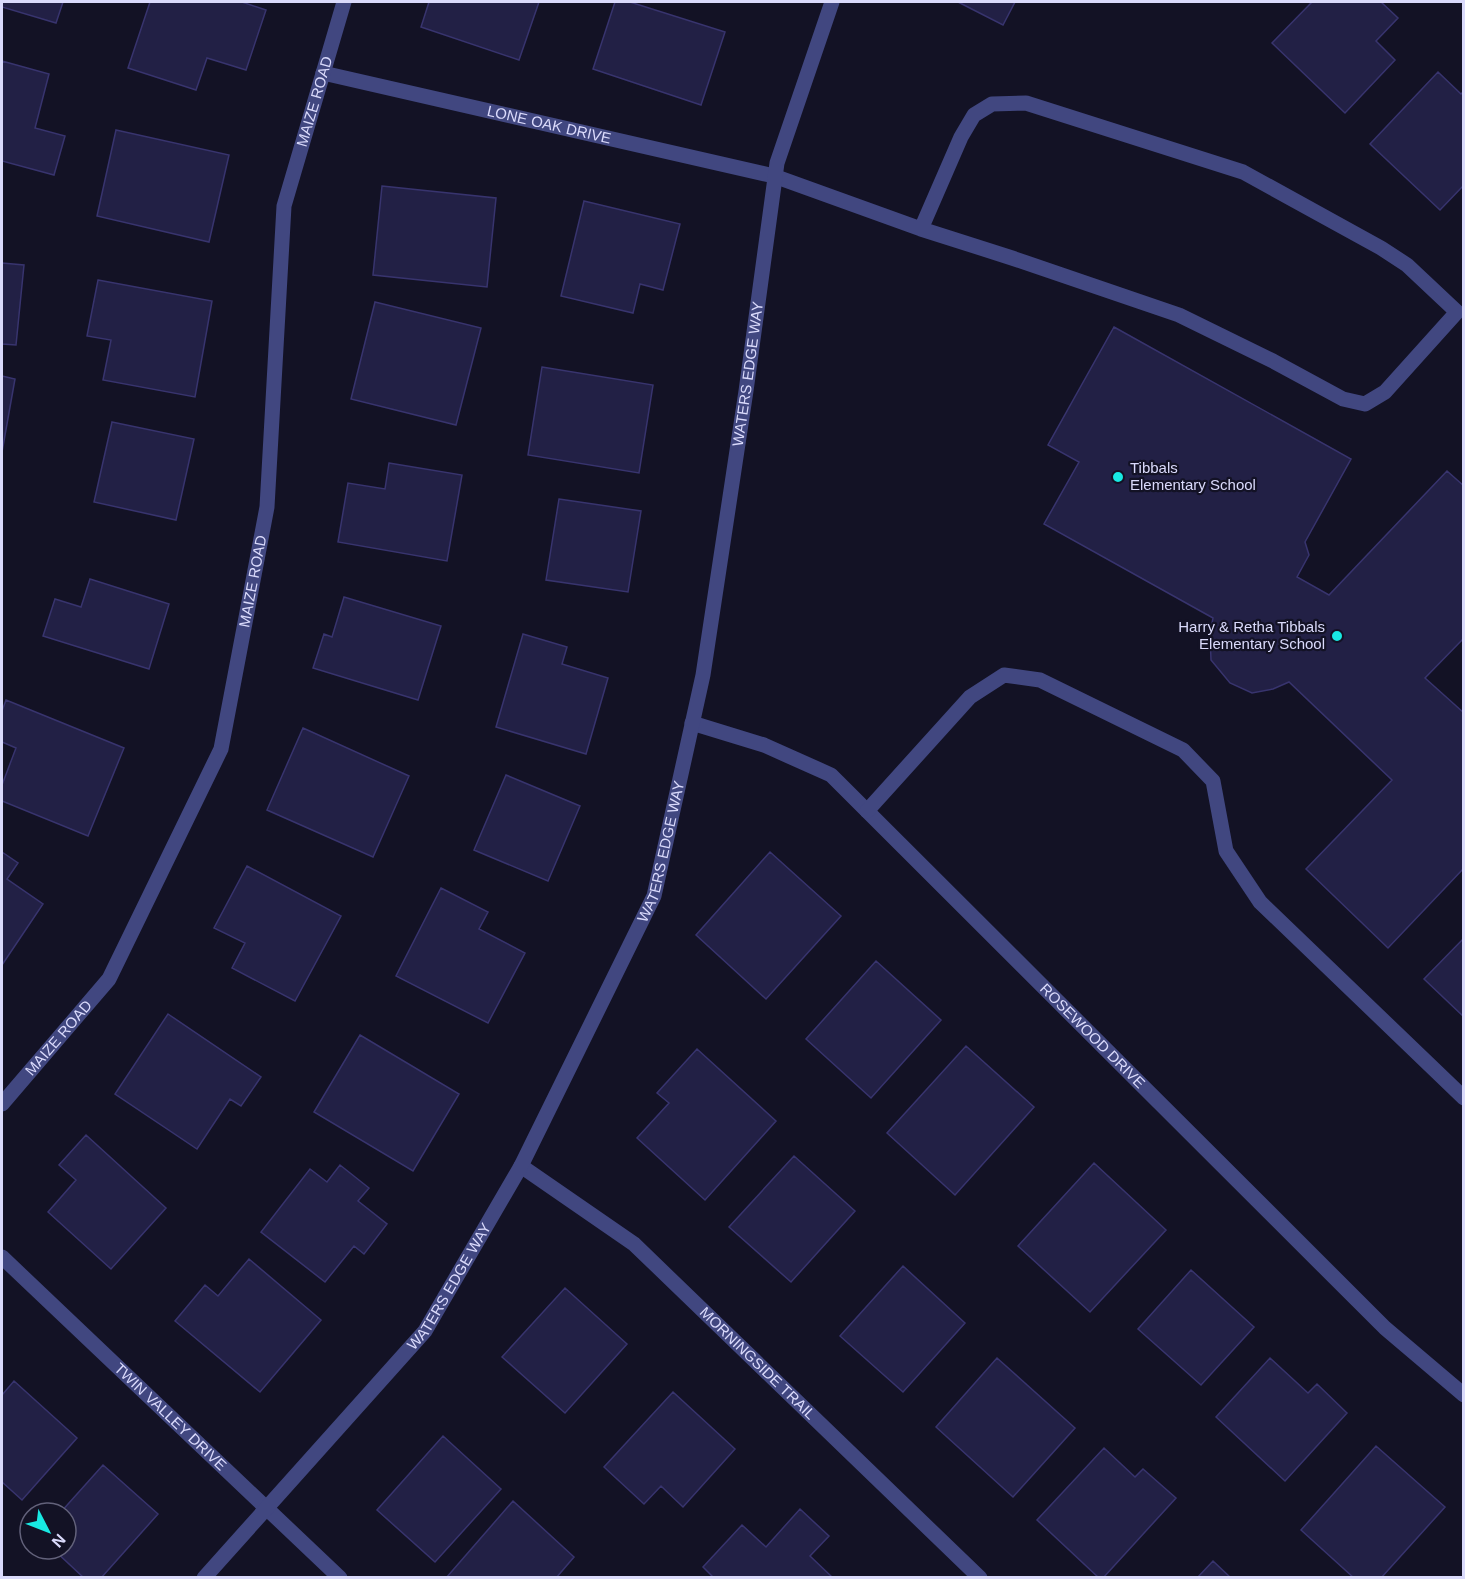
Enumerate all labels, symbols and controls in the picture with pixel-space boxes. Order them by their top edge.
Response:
street label: MAIZE ROAD [293,54,336,149]
street label: LONE OAK DRIVE [486,102,613,147]
street label: WATERS EDGE WAY [729,301,766,447]
place label: Tibbals Elementary School [1130,459,1256,493]
marker: Tibbals Elementary School [1111,470,1125,484]
street label: MAIZE ROAD [235,534,269,629]
place label: Harry & Retha Tibbals Elementary School [1178,618,1325,652]
marker: Harry & Retha Tibbals Elementary School [1330,629,1344,643]
street label: WATERS EDGE WAY [633,779,687,925]
street label: ROSEWOOD DRIVE [1037,980,1149,1091]
street label: MAIZE ROAD [21,996,95,1079]
street label: WATERS EDGE WAY [403,1220,494,1353]
street label: MORNINGSIDE TRAIL [697,1303,819,1422]
street label: TWIN VALLEY DRIVE [111,1359,230,1474]
north arrow [18,1501,78,1561]
text: N [49,1531,69,1551]

